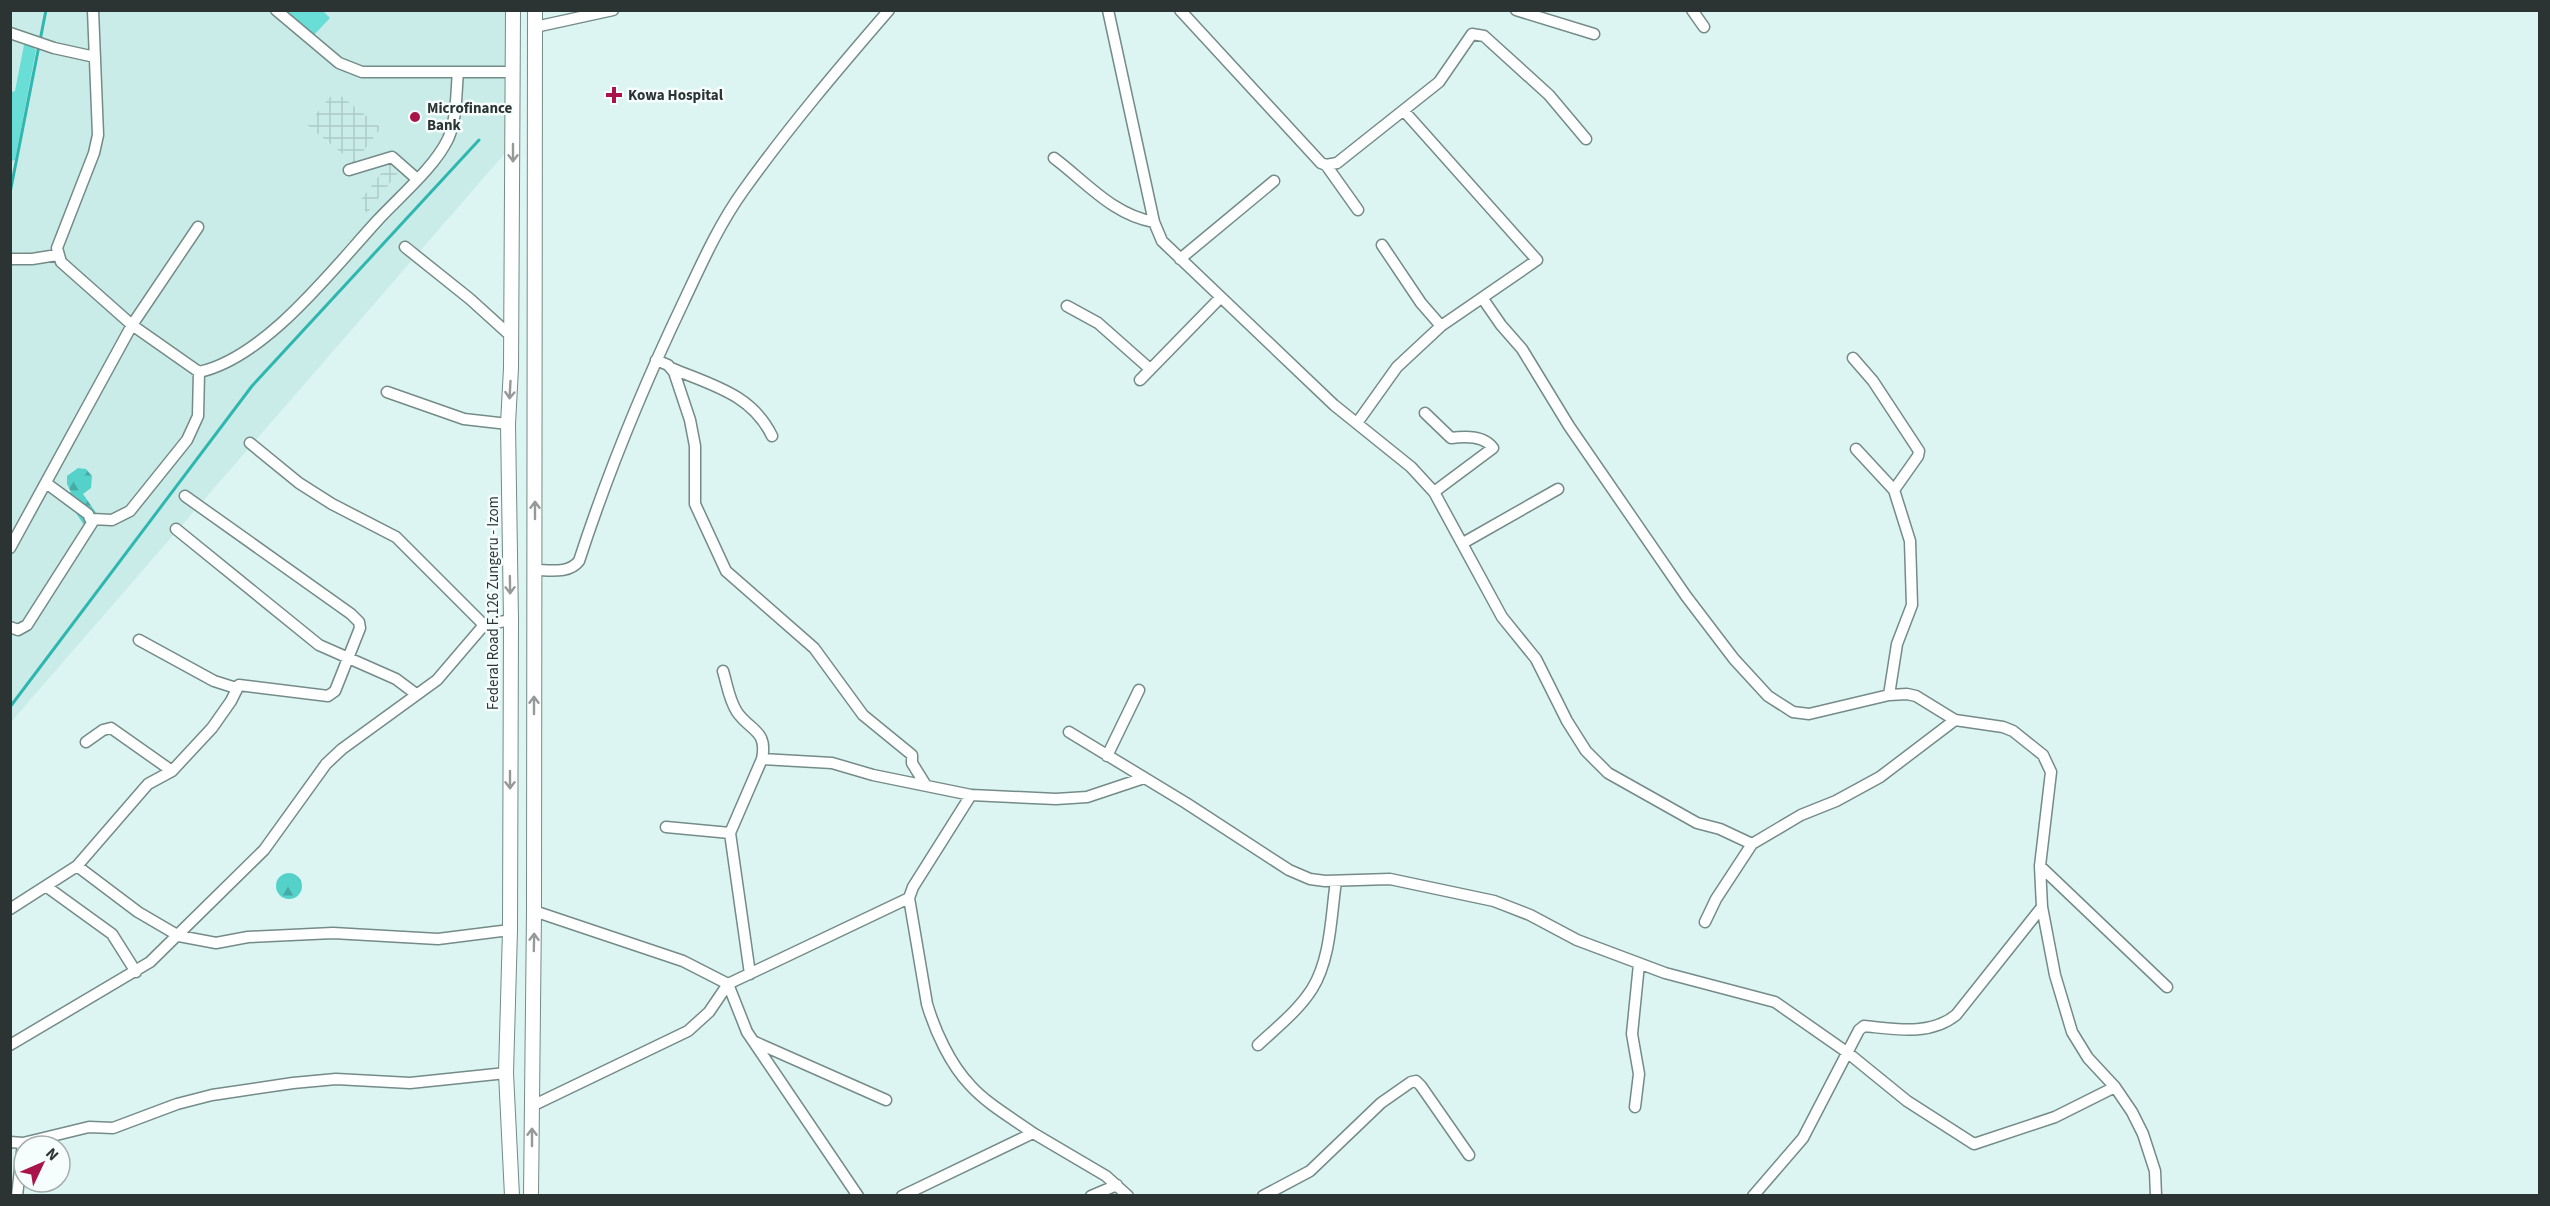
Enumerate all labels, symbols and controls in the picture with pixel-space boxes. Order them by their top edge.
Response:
place label: Kowa Hospital [628,85,724,106]
marker: Kowa Hospital [605,86,623,104]
place label: Microfinance Bank [427,98,513,136]
marker: Microfinance Bank [408,110,422,124]
one-way arrow [507,142,518,162]
one-way arrow [505,379,516,399]
street label: Federal Road F.126 Zungeru - Izom [483,496,504,710]
one-way arrow [529,501,540,521]
one-way arrow [505,574,516,594]
one-way arrow [528,696,540,716]
one-way arrow [504,769,516,789]
one-way arrow [528,933,540,953]
one-way arrow [526,1128,538,1148]
north arrow [12,1134,72,1194]
text: N [40,1143,64,1166]

